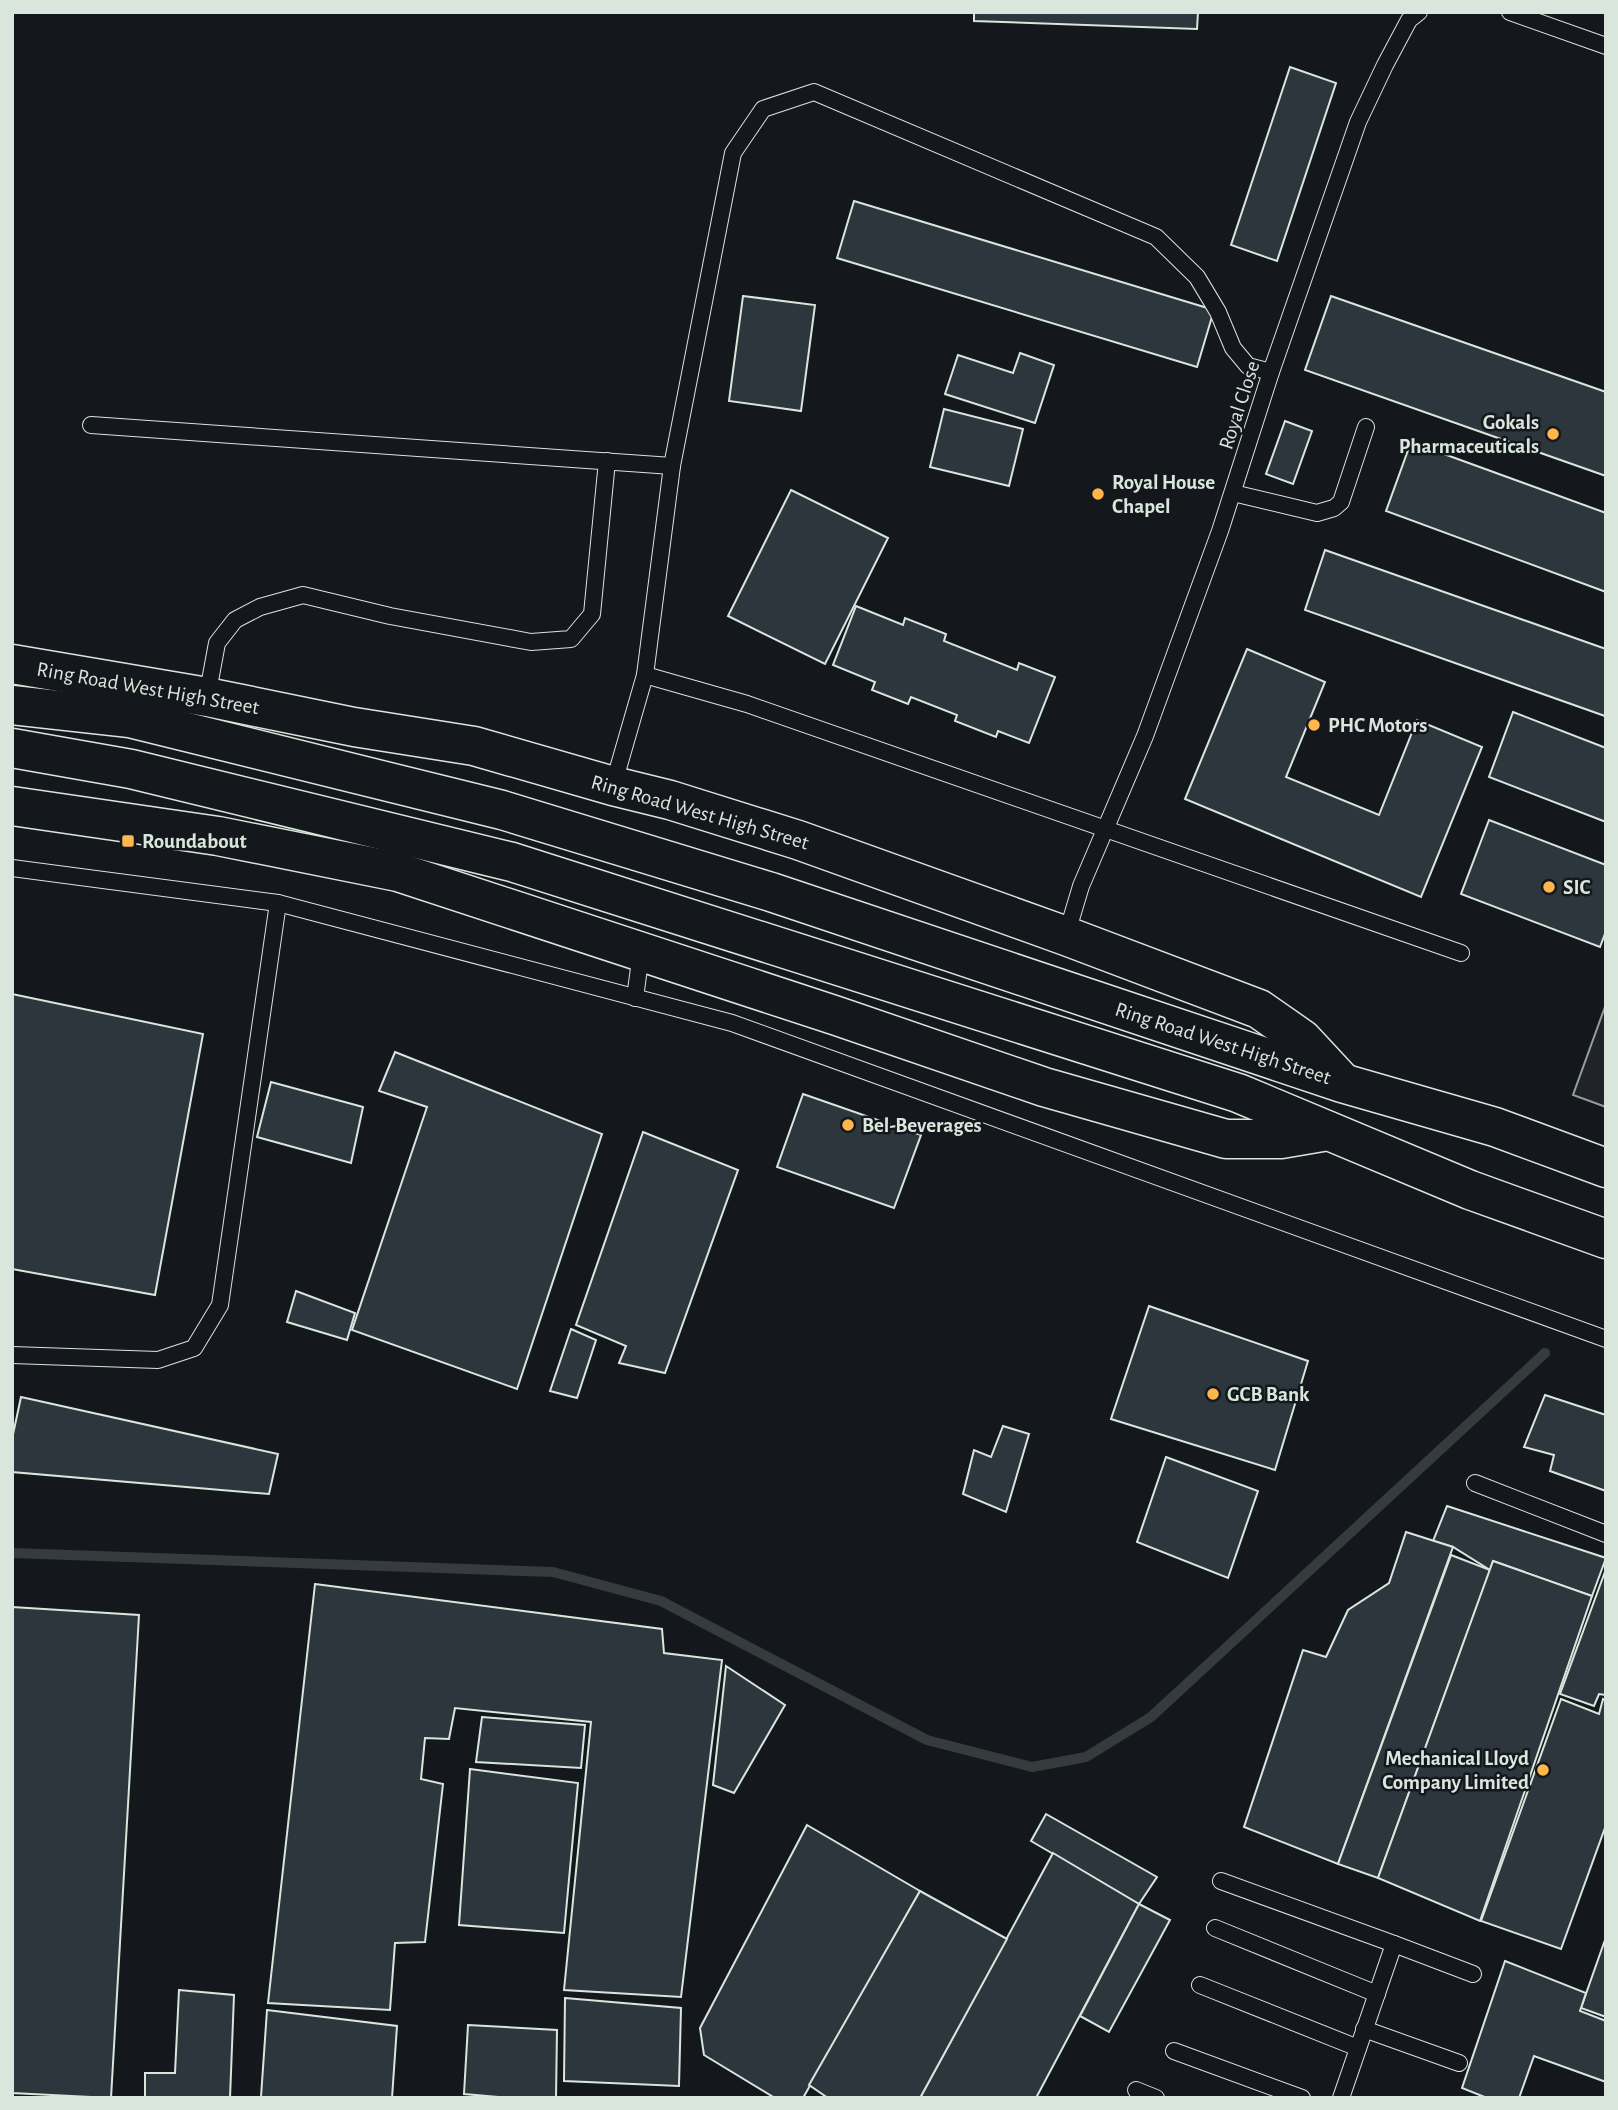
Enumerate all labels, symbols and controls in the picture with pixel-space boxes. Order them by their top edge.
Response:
street label: Royal Close [1215,358,1264,452]
place label: Gokals Pharmaceuticals [1399,412,1539,457]
marker: Gokals Pharmaceuticals [1545,426,1561,442]
place label: Royal House Chapel [1112,472,1215,517]
marker: Royal House Chapel [1090,486,1106,502]
street label: Ring Road West High Street [35,659,261,718]
place label: PHC Motors [1328,715,1427,736]
marker: PHC Motors [1306,717,1322,733]
street label: Ring Road West High Street [589,771,811,854]
place label: Roundabout [142,831,247,852]
marker: Roundabout [120,833,136,849]
place label: SIC [1563,877,1590,898]
marker: SIC [1541,879,1557,895]
street label: Ring Road West High Street [1112,999,1334,1088]
place label: Bel-Beverages [862,1115,982,1136]
marker: Bel-Beverages [840,1117,856,1133]
place label: GCB Bank [1227,1384,1310,1405]
marker: GCB Bank [1205,1386,1221,1402]
place label: Mechanical Lloyd Company Limited [1382,1748,1529,1793]
marker: Mechanical Lloyd Company Limited [1535,1762,1551,1778]

